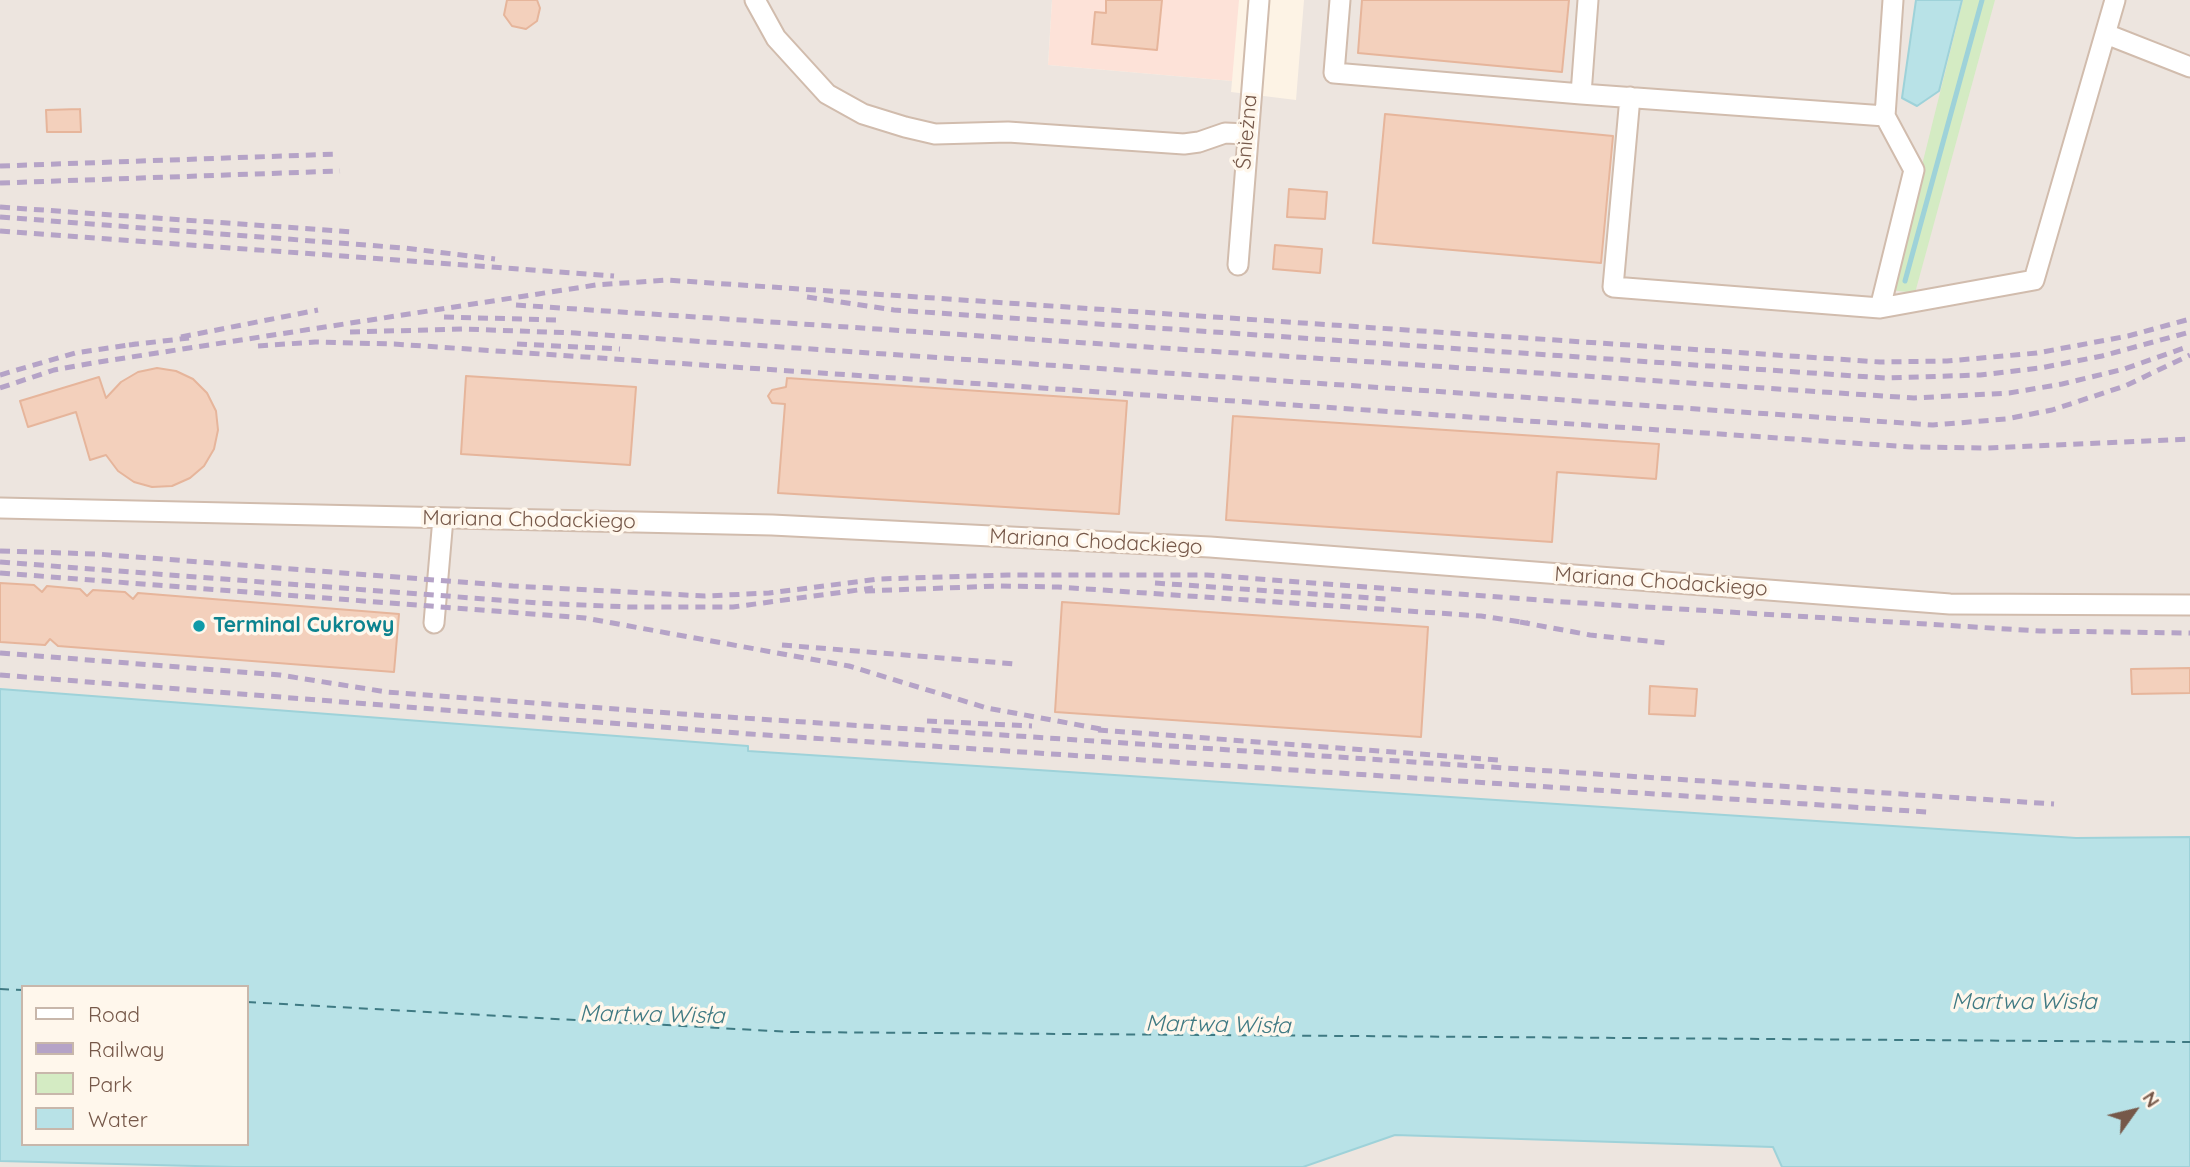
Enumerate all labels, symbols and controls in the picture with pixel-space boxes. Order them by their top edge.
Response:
street label: Śnieżna [1231,93,1263,171]
street label: Mariana Chodackiego [422,506,636,534]
street label: Mariana Chodackiego [989,524,1203,560]
street label: Mariana Chodackiego [1554,562,1768,602]
place label: Terminal Cukrowy [213,613,394,639]
marker: Terminal Cukrowy [191,618,207,634]
legend [21,985,248,1146]
water label: Martwa Wisła [1951,988,2097,1016]
water label: Martwa Wisła [579,1000,725,1030]
text: Road [88,1001,140,1027]
water label: Martwa Wisła [1145,1010,1291,1040]
text: Railway [88,1036,164,1062]
text: Park [88,1071,132,1097]
north arrow [2099,1076,2169,1146]
text: N [2138,1087,2165,1112]
text: Water [88,1106,148,1132]

